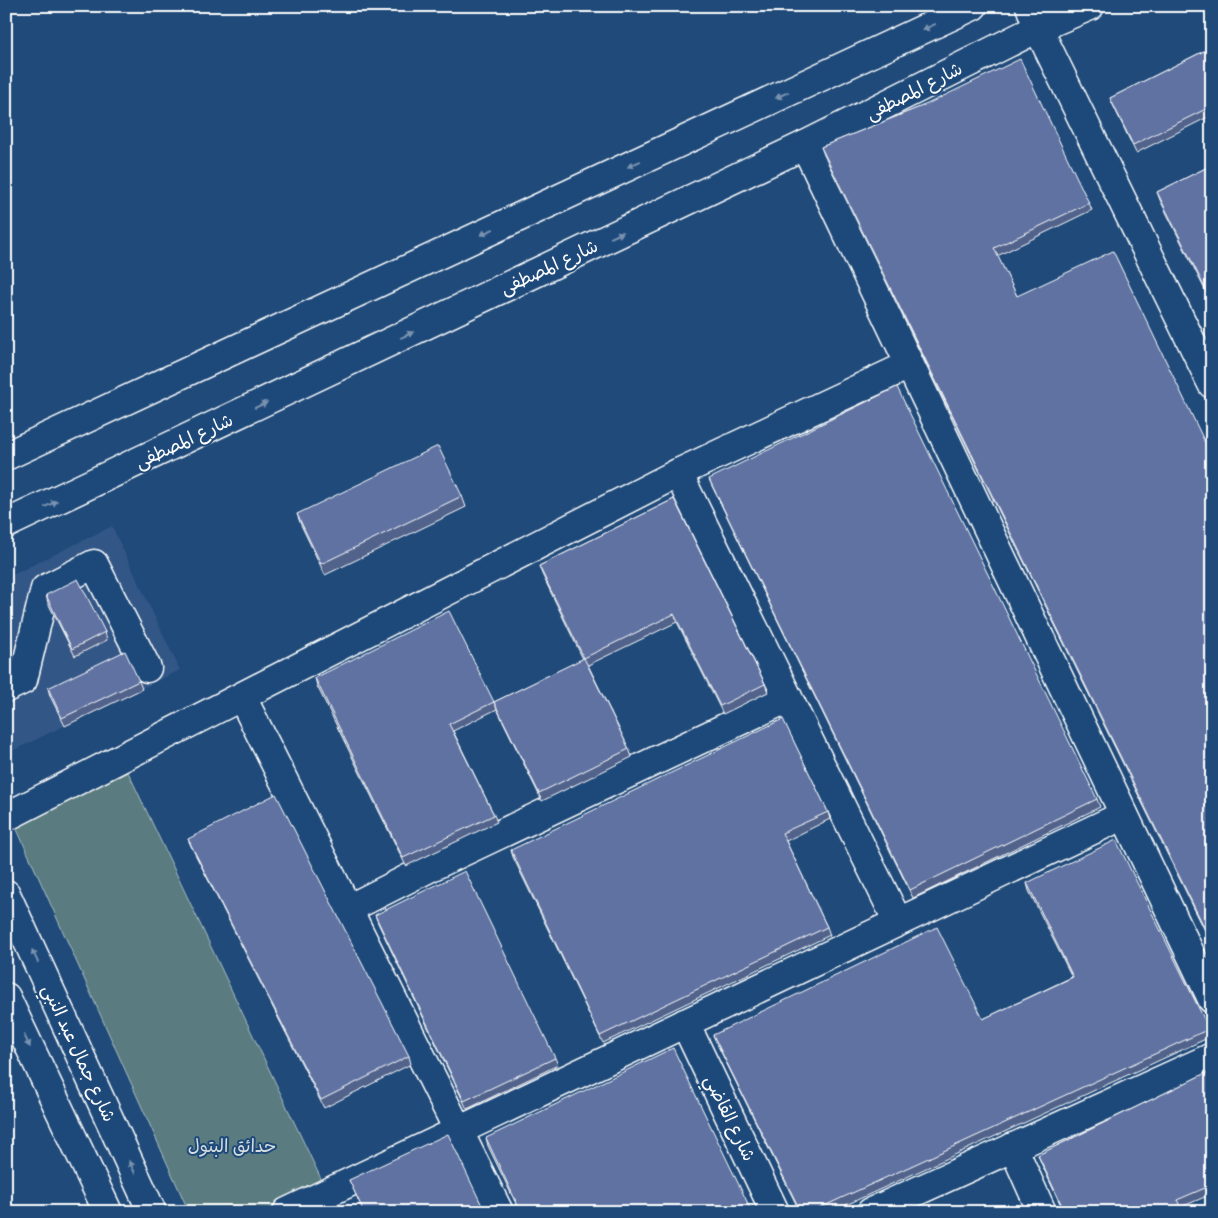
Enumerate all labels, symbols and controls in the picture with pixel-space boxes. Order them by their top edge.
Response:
one-way arrow [922,23,936,31]
street label: شارع المصطفى [862,56,966,126]
one-way arrow [775,92,789,100]
one-way arrow [627,159,642,168]
one-way arrow [480,228,494,236]
one-way arrow [610,230,624,238]
street label: شارع المصطفى [496,234,602,300]
one-way arrow [400,330,415,339]
one-way arrow [254,400,268,408]
street label: شارع المصطفى [131,408,237,474]
one-way arrow [44,500,58,508]
one-way arrow [30,949,38,963]
street label: شارع جمال عبد النبي [33,980,121,1127]
one-way arrow [23,1034,31,1048]
street label: شارع القاضي [695,1071,761,1167]
park label: حدائق البتول [188,1134,276,1157]
one-way arrow [127,1160,135,1174]

